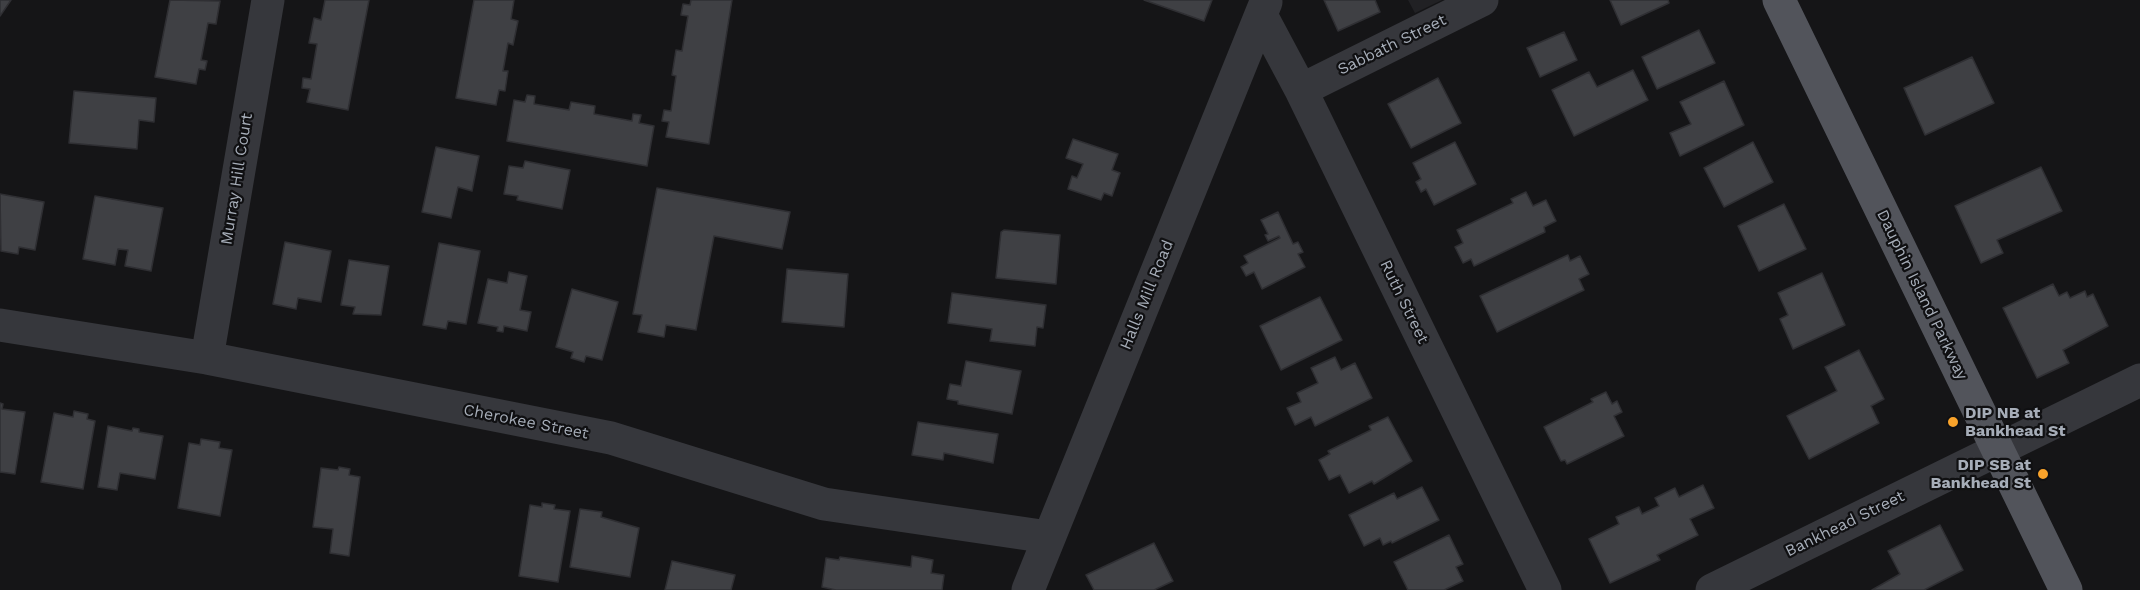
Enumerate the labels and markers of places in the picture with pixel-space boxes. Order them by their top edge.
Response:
place label: DIP NB at Bankhead St [1965,403,2065,441]
marker: DIP NB at Bankhead St [1946,415,1960,429]
place label: DIP SB at Bankhead St [1931,455,2031,493]
marker: DIP SB at Bankhead St [2036,467,2050,481]

